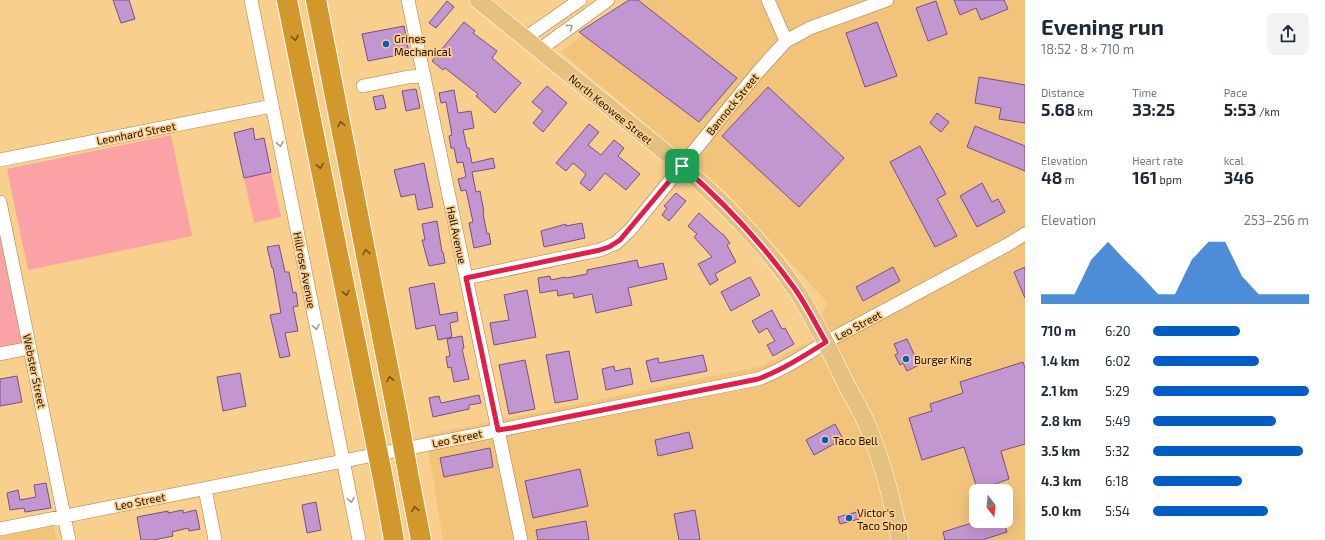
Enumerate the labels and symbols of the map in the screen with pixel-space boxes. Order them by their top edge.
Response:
one-way arrow [566,25,573,32]
place label: Grines Mechanical [394,32,452,58]
one-way arrow [290,35,299,41]
marker: Grines Mechanical [381,39,391,49]
street label: Bannock Street [703,70,761,138]
street label: North Keowee Street [567,71,655,147]
street label: Leonhard Street [95,119,177,147]
one-way arrow [337,121,345,127]
one-way arrow [275,141,283,147]
pin [665,149,699,183]
one-way arrow [316,163,324,169]
street label: Hall Avenue [445,205,469,265]
street label: Hillrose Avenue [291,231,319,309]
one-way arrow [362,249,370,255]
one-way arrow [341,290,349,296]
street label: Leo Street [833,307,883,343]
one-way arrow [311,323,320,330]
street label: Webster Street [21,333,49,409]
place label: Burger King [914,353,972,366]
marker: Burger King [901,354,911,364]
one-way arrow [387,376,395,382]
street label: Leo Street [431,426,483,450]
place label: Taco Bell [833,434,878,447]
marker: Taco Bell [820,435,830,445]
north arrow [969,484,1013,528]
street label: Leo Street [114,490,166,512]
one-way arrow [346,497,354,503]
one-way arrow [412,506,420,512]
place label: Victor's Taco Shop [857,506,908,532]
marker: Victor's Taco Shop [844,513,854,523]

